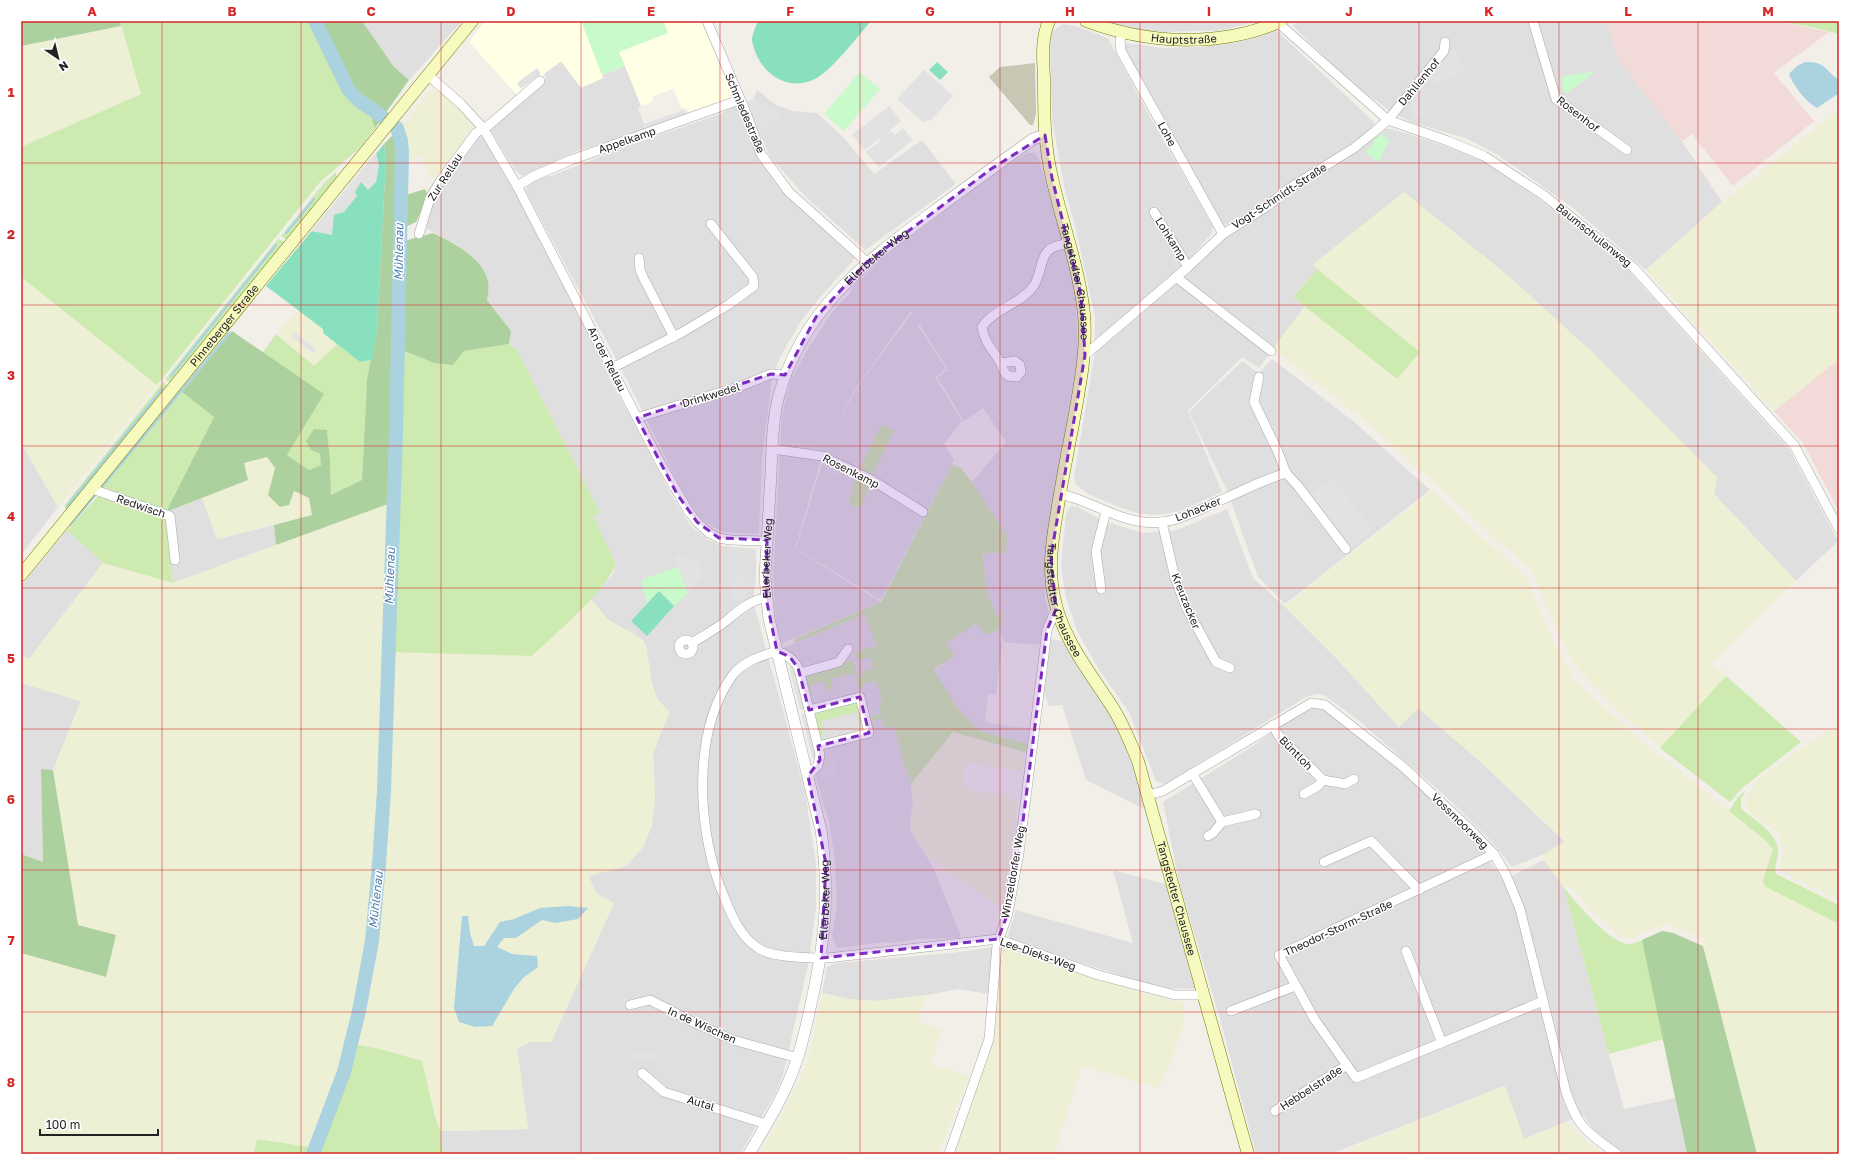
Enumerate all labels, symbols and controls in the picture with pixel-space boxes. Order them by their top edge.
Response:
text: A [87,3,97,19]
text: B [227,3,237,19]
text: C [366,3,376,19]
text: D [506,3,516,19]
text: E [647,3,655,19]
text: F [786,3,794,19]
text: G [925,3,935,19]
text: H [1065,3,1075,19]
text: I [1207,3,1211,19]
text: J [1345,3,1353,19]
text: K [1484,3,1494,19]
text: L [1624,3,1632,19]
text: M [1762,3,1774,19]
street label: Hauptstraße [1150,30,1217,46]
north arrow [38,38,78,78]
street label: Dahlienhof [1395,55,1442,108]
text: N [57,59,71,74]
street label: Schmiedestraße [723,71,768,155]
text: 1 [8,84,15,100]
street label: Rosenhof [1555,93,1602,134]
street label: Lohe [1155,119,1179,148]
street label: Appelkamp [597,124,657,155]
street label: Zur Rellau [424,151,465,203]
street label: Vogt-Schmidt-Straße [1229,160,1329,231]
street label: Baumschulenweg [1554,200,1635,269]
street label: Lohkamp [1153,215,1190,263]
street label: Tangstedter Chaussee [1058,222,1092,340]
water label: Mühlenau [391,223,407,281]
text: 2 [7,226,15,242]
street label: Ellerbeker Weg [841,226,911,288]
street label: Pinneberger Straße [187,281,261,369]
street label: An der Rellau [586,324,629,393]
text: 3 [7,367,15,383]
street label: Drinkwedel [680,379,742,409]
street label: Rosenkamp [821,451,882,490]
street label: Redwisch [115,491,167,520]
street label: Lohacker [1173,493,1223,524]
text: 4 [7,508,15,524]
street label: Ellerbeker Weg [758,518,774,599]
street label: Tangstedter Chaussee [1045,542,1085,659]
water label: Mühlenau [381,546,398,605]
street label: Kreuzacker [1169,571,1204,631]
text: 5 [7,650,15,666]
street label: Büntloh [1277,733,1316,772]
street label: Vossmoorweg [1429,790,1492,851]
text: 6 [7,791,15,807]
street label: Winzeldorfer Weg [998,824,1027,919]
street label: Tangstedter Chaussee [1155,839,1199,957]
street label: Ellerbeker Weg [816,859,832,940]
water label: Mühlenau [365,870,386,929]
street label: Theodor-Storm-Straße [1282,897,1394,958]
text: 7 [7,932,15,948]
street label: Lee-Dieks-Weg [998,934,1078,973]
street label: In de Wischen [666,1004,739,1046]
street label: Hebbelstraße [1277,1063,1344,1113]
text: 8 [7,1074,15,1090]
street label: Autal [686,1092,717,1113]
scale bar [40,1111,158,1137]
text: 100 m [46,1117,80,1132]

